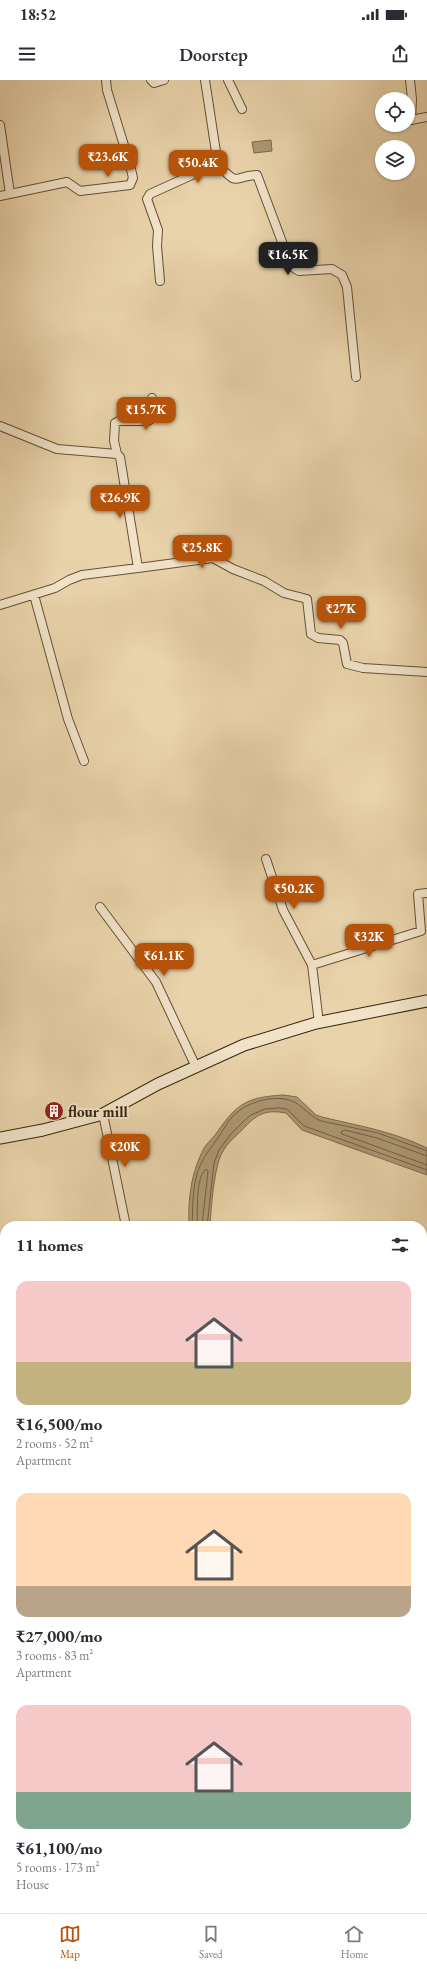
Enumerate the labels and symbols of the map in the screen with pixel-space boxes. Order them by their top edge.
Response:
pin: ₹23.6K [75,144,141,178]
pin: ₹50.4K [165,150,231,184]
pin: ₹16.5K [255,242,321,276]
pin: ₹15.7K [113,397,179,431]
pin: ₹26.9K [87,485,153,519]
pin: ₹25.8K [169,535,235,569]
pin: ₹27K [317,596,365,630]
pin: ₹50.2K [261,876,327,910]
pin: ₹32K [345,924,393,958]
pin: ₹61.1K [131,943,197,977]
building icon: flour mill [43,1100,65,1122]
place label: flour mill [68,1102,128,1121]
pin: ₹20K [101,1134,149,1168]

